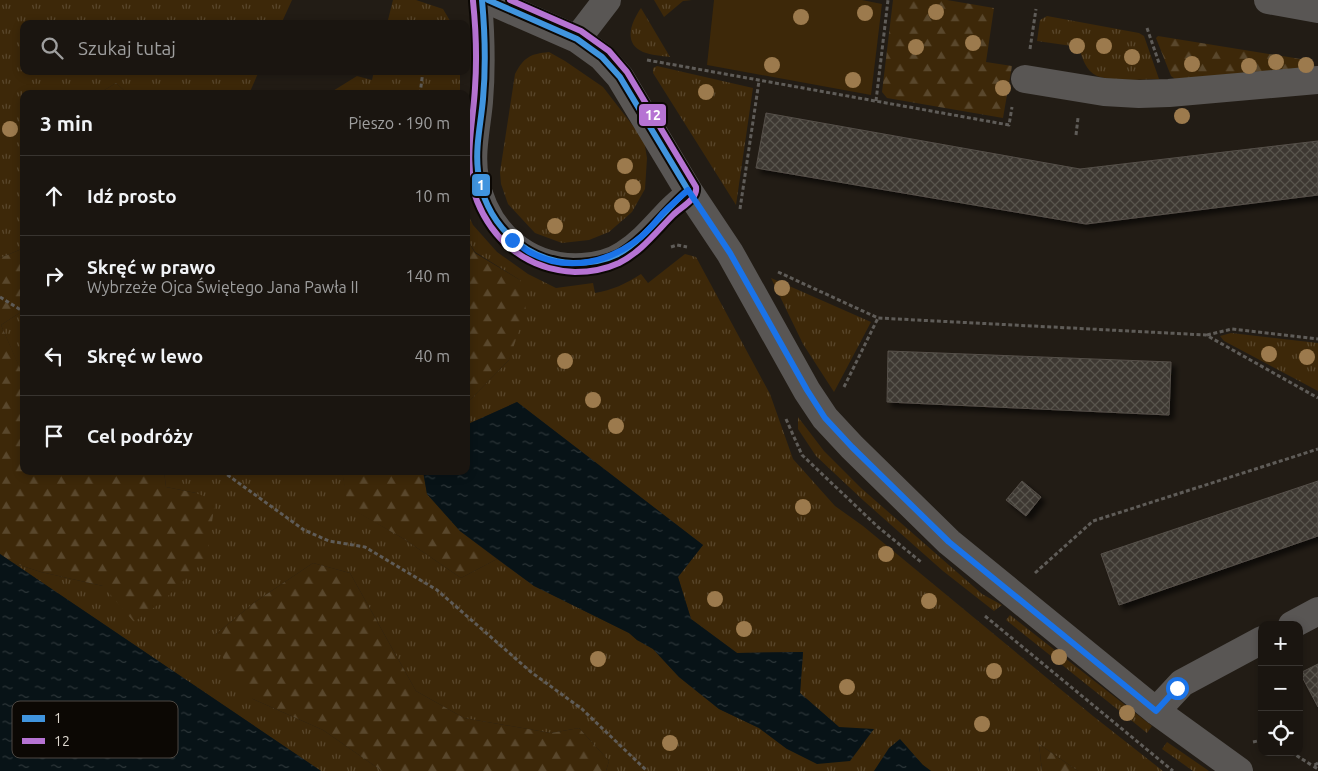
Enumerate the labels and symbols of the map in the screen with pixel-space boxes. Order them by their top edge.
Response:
line badge: 12 [638,103,667,127]
text: 12 [645,107,661,123]
line badge: 1 [471,173,491,197]
text: 1 [477,177,485,193]
route end [501,229,524,252]
route start [1166,677,1189,700]
legend [12,701,178,758]
text: 1 [54,710,62,726]
text: 12 [54,733,70,749]

